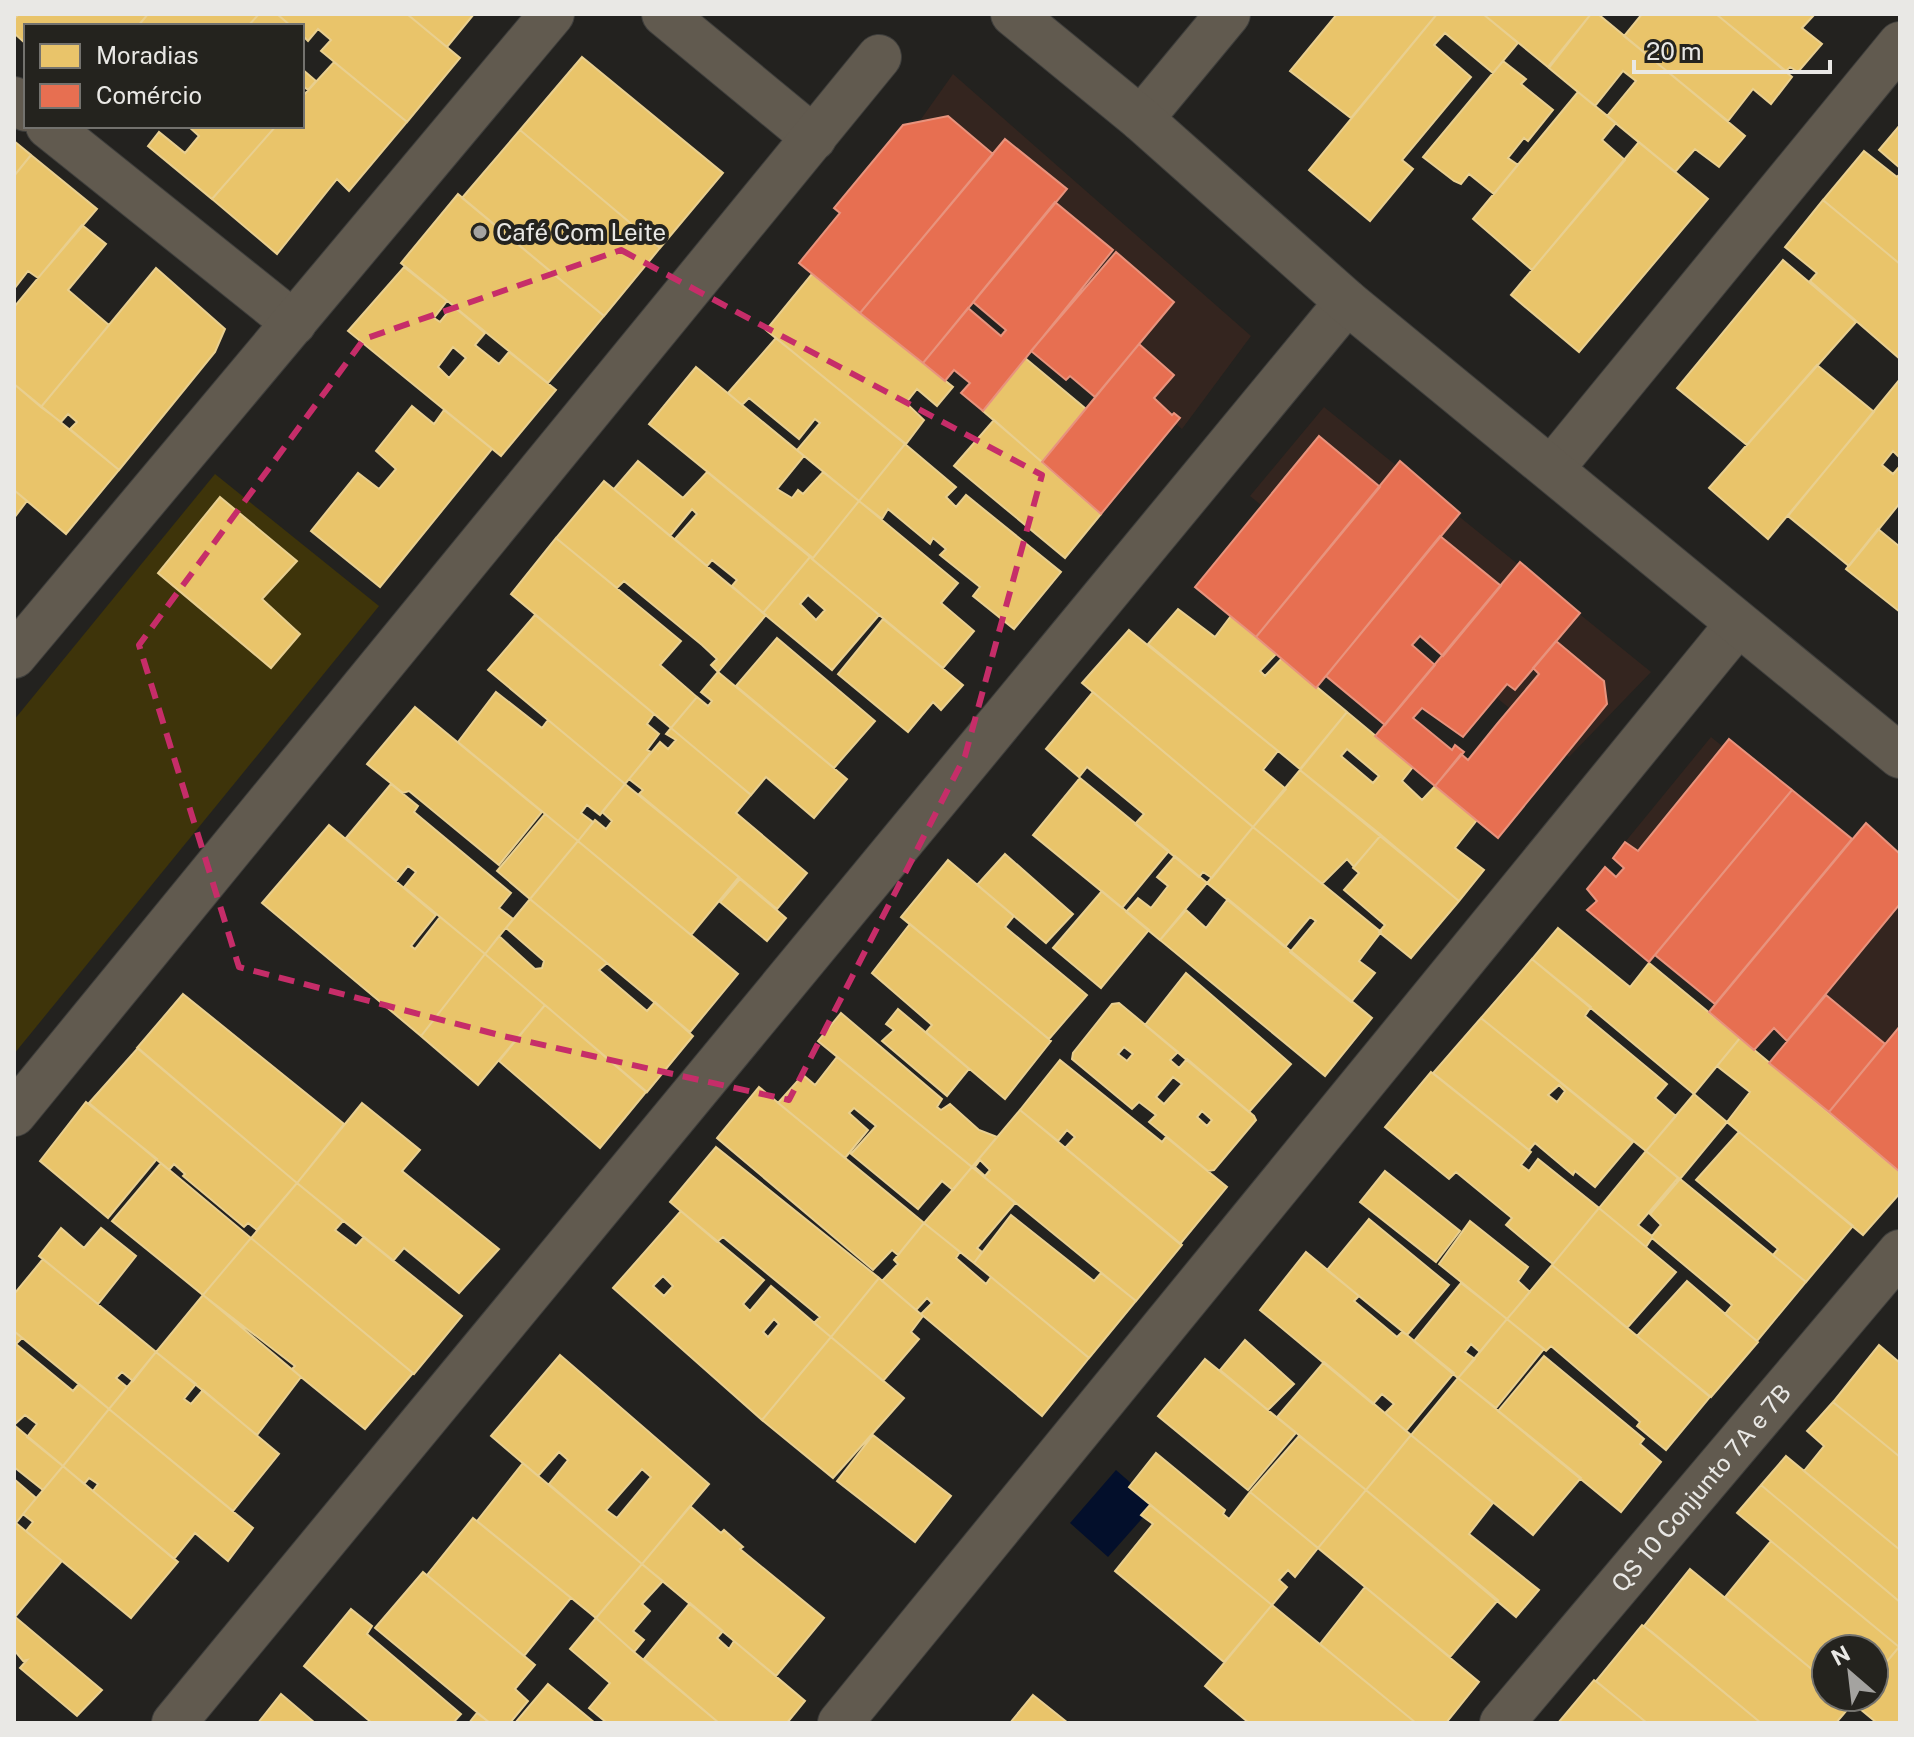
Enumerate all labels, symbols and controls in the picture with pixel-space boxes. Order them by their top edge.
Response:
legend [24,24,304,128]
scale bar [1634,24,1830,74]
text: 20 m [1646,37,1702,65]
text: Moradias [96,41,199,69]
text: Comércio [96,81,202,109]
place label: Café Com Leite [496,218,666,246]
marker: Café Com Leite [471,223,489,241]
street label: QS 10 Conjunto 7A e 7B [1605,1378,1796,1597]
north arrow [1810,1633,1890,1713]
text: N [1827,1640,1854,1671]

